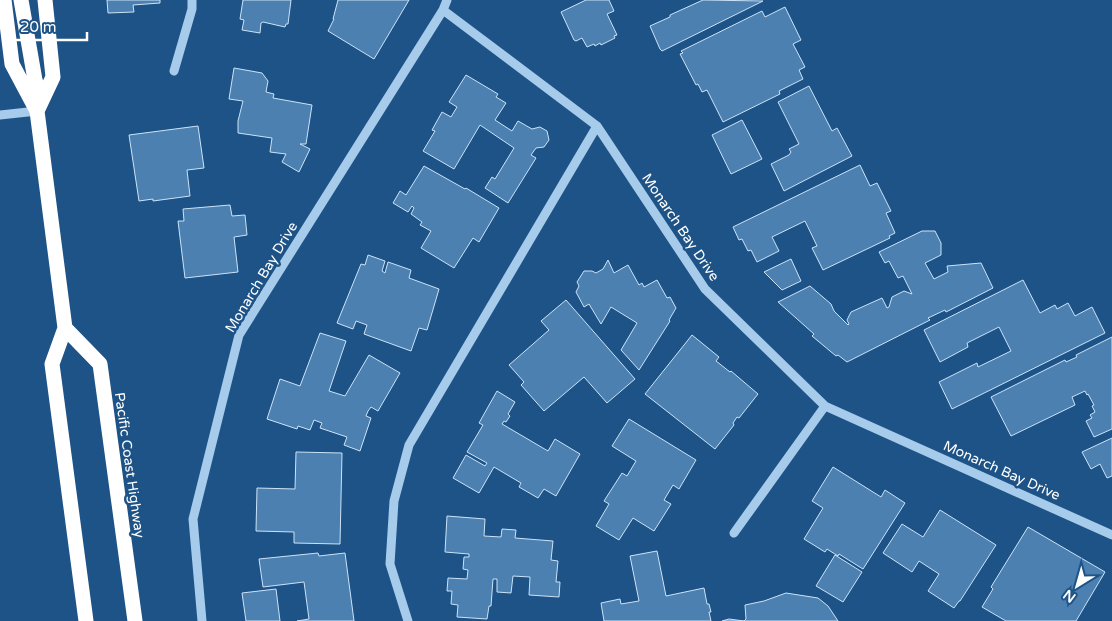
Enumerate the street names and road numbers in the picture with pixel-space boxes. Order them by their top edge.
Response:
street label: Monarch Bay Drive [638,170,723,284]
street label: Monarch Bay Drive [222,219,301,336]
street label: Pacific Coast Highway [111,391,148,539]
street label: Monarch Bay Drive [941,437,1063,504]

